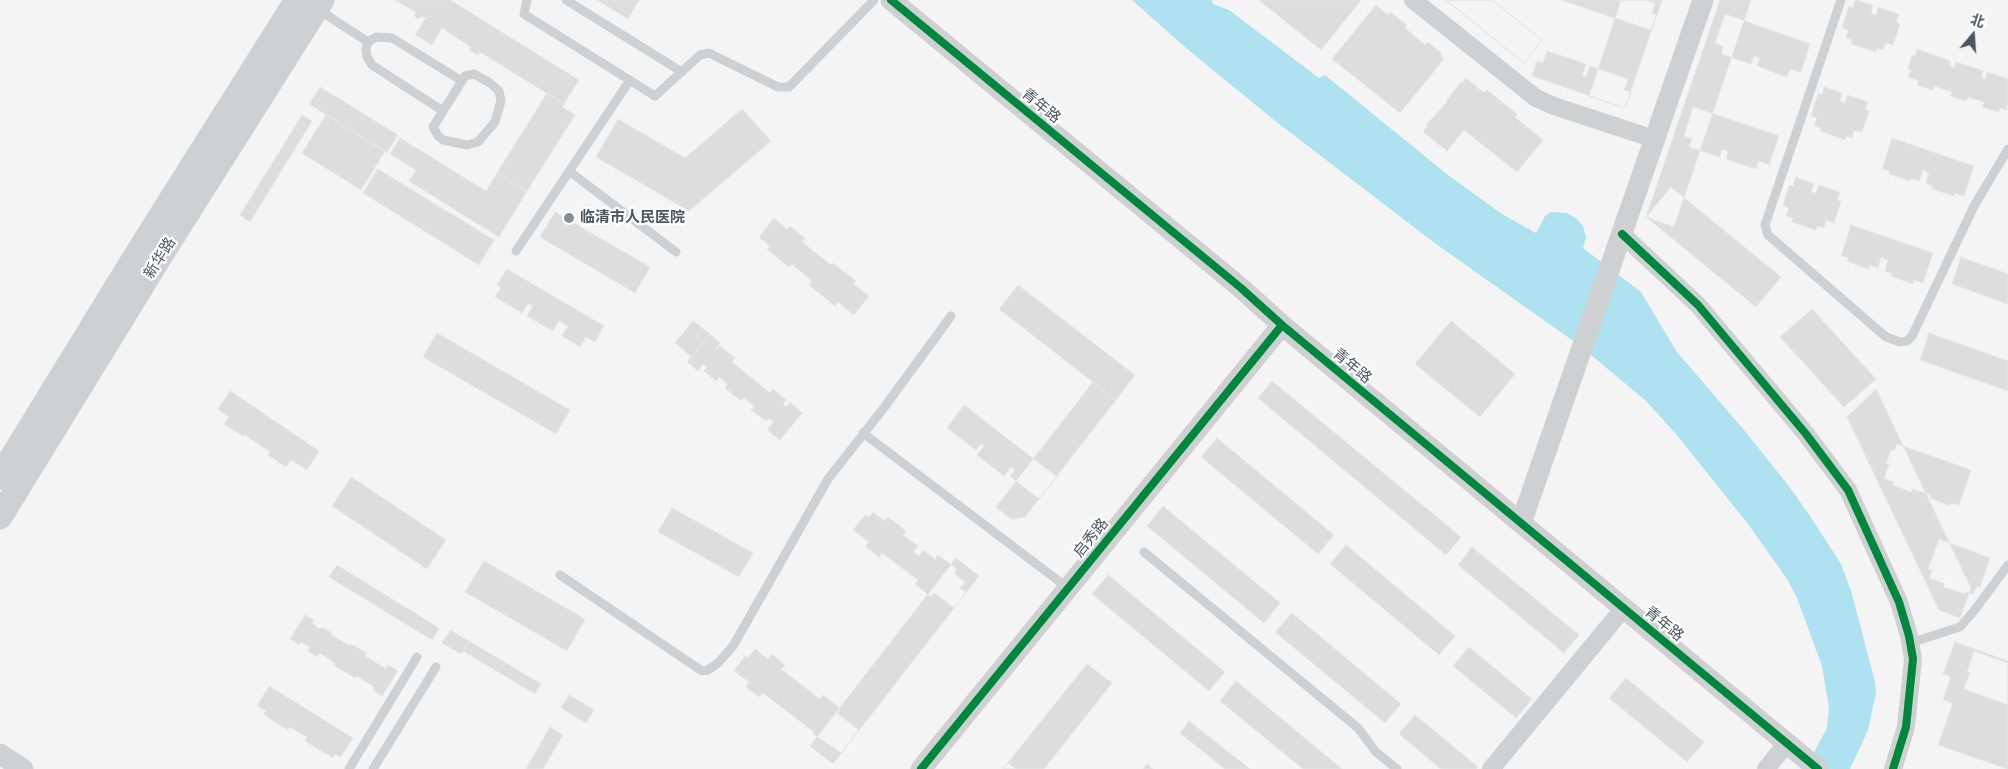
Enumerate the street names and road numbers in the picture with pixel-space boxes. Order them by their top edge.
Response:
street label: 青年路 [1018,85,1064,127]
street label: 新华路 [140,234,180,282]
street label: 青年路 [1329,345,1375,387]
street label: 启秀路 [1070,515,1112,561]
street label: 青年路 [1641,603,1687,645]

